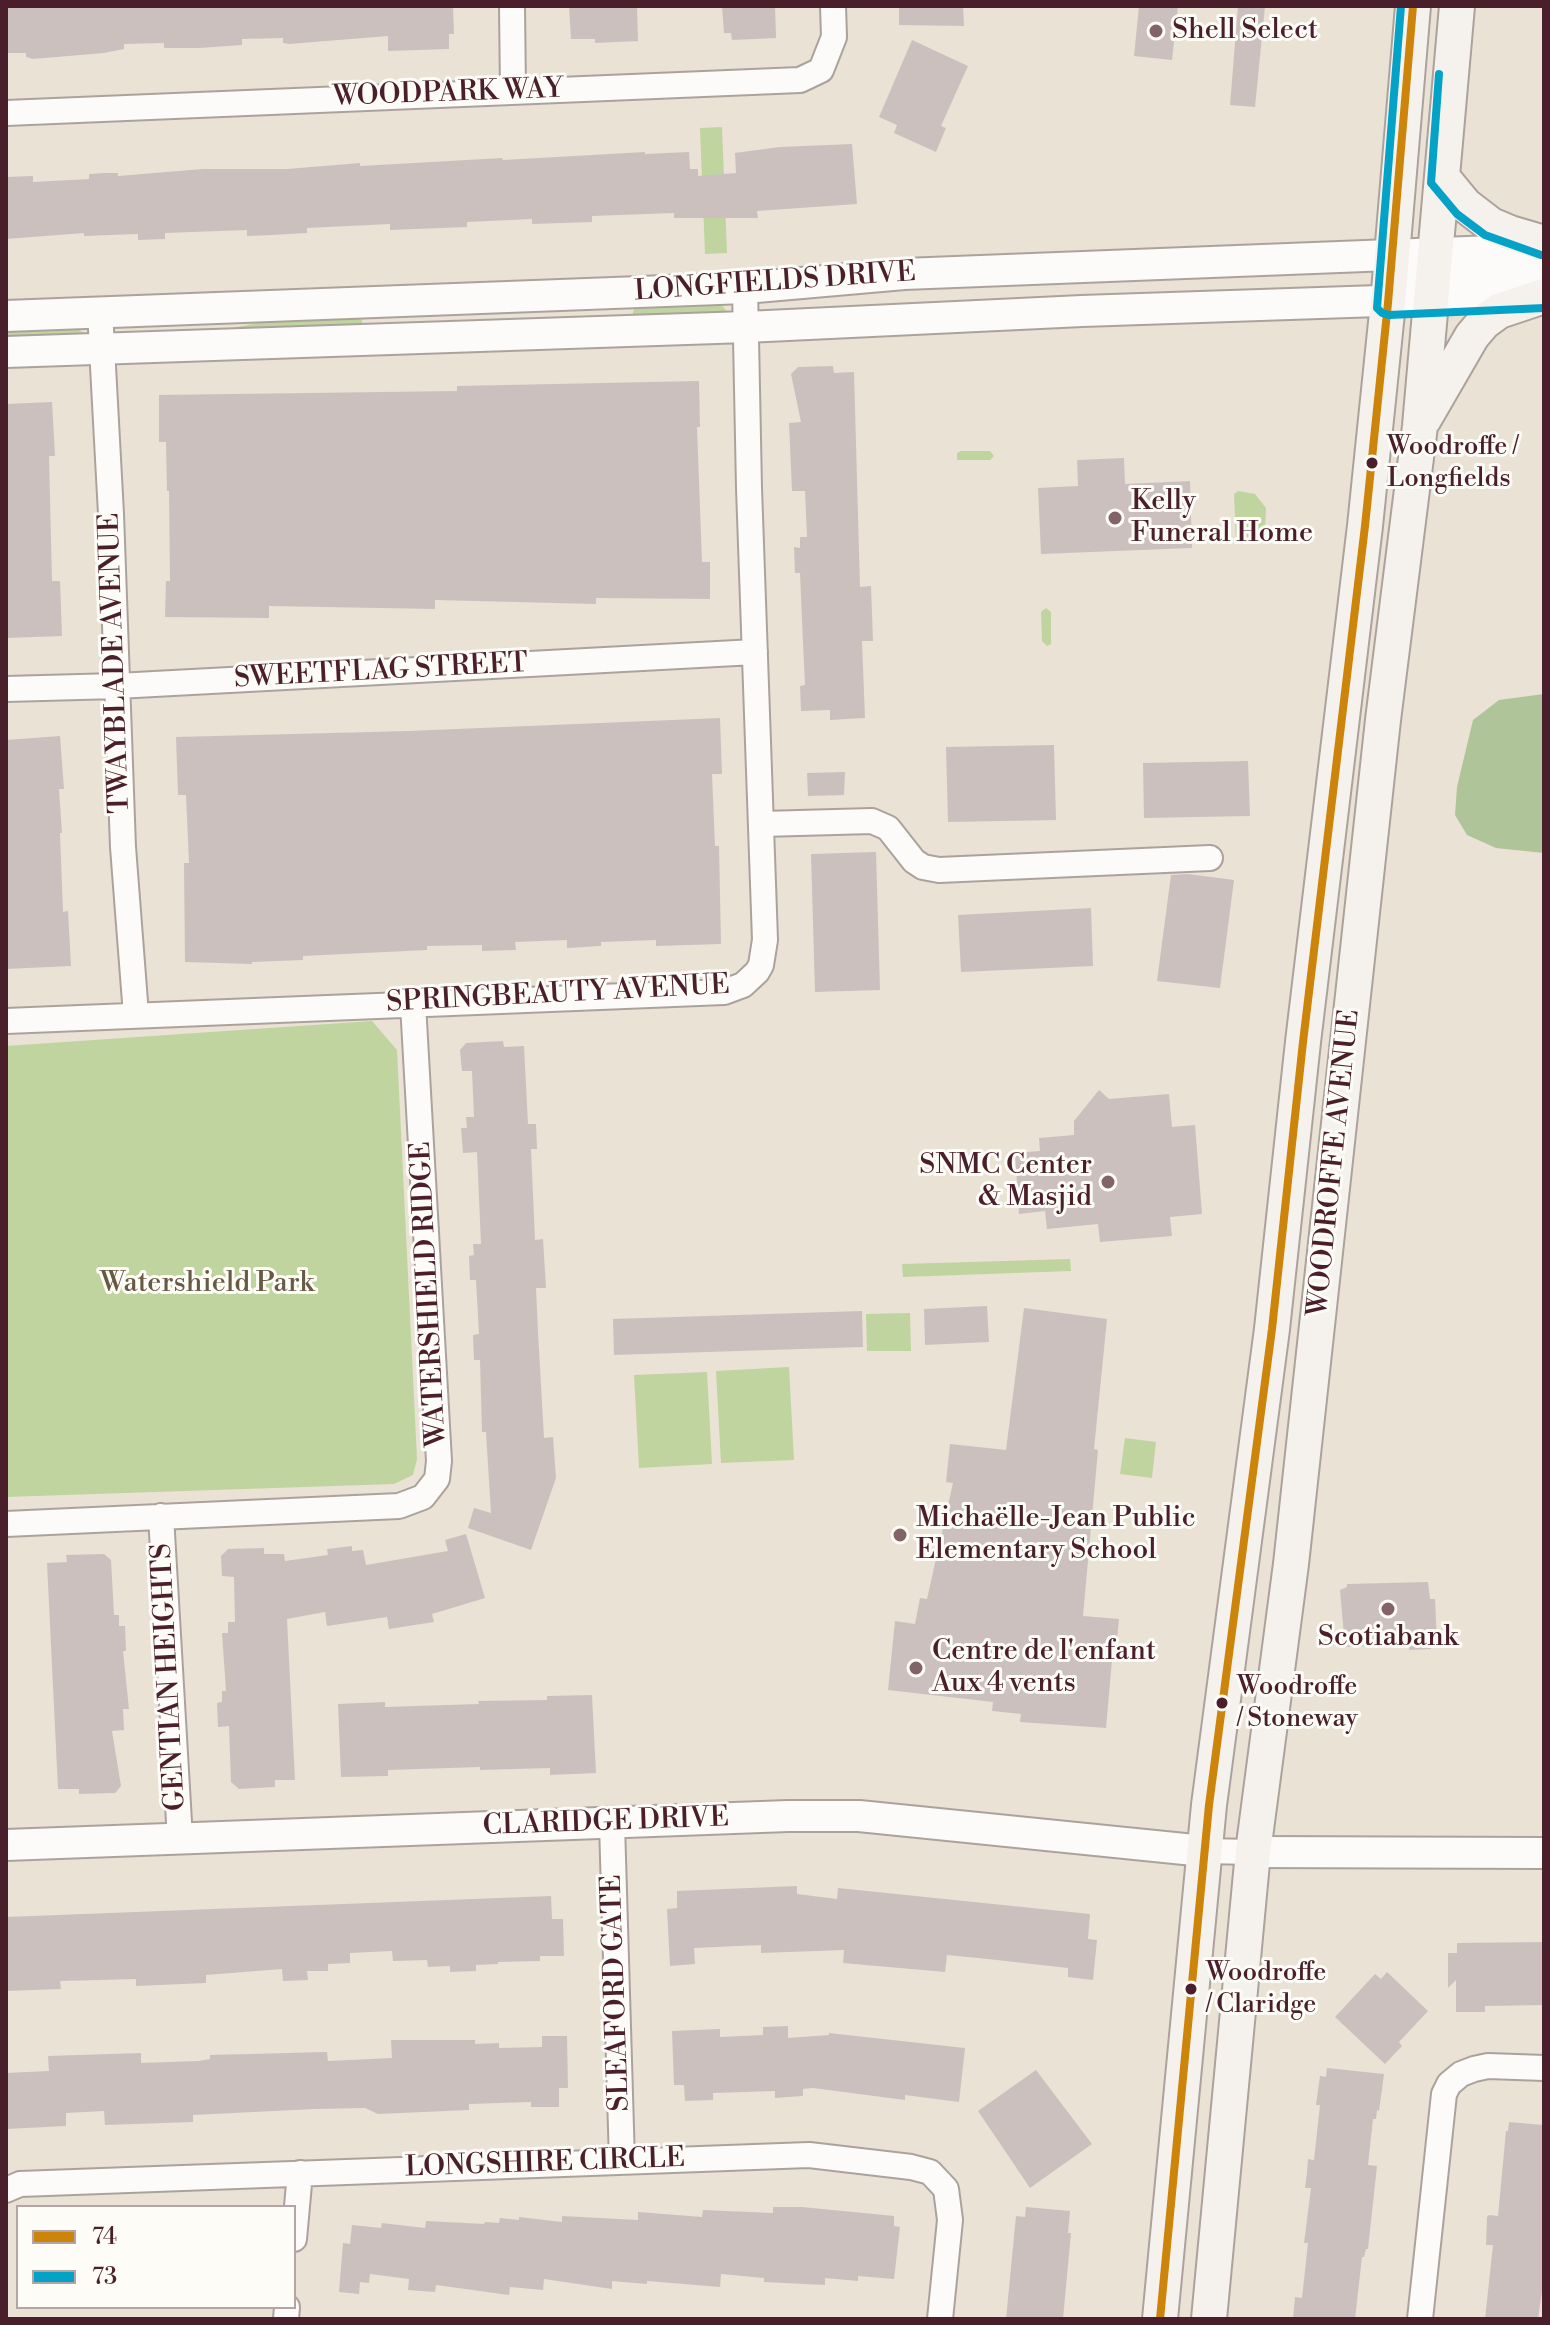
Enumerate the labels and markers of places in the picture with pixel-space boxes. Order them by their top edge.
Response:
place label: Shell Select [1172,14,1318,48]
marker: Shell Select [1147,22,1165,40]
place label: Woodroffe / Longfields [1387,432,1518,494]
marker: Woodroffe / Longfields [1364,455,1380,471]
place label: Kelly Funeral Home [1131,485,1313,551]
marker: Kelly Funeral Home [1106,509,1124,527]
place label: SNMC Center & Masjid [919,1149,1092,1215]
marker: SNMC Center & Masjid [1099,1173,1117,1191]
place label: Michaëlle-Jean Public Elementary School [916,1502,1196,1568]
marker: Michaëlle-Jean Public Elementary School [891,1526,909,1544]
marker: Scotiabank [1379,1600,1397,1618]
place label: Scotiabank [1318,1621,1458,1655]
place label: Centre de l'enfant Aux 4 vents [932,1635,1156,1701]
marker: Centre de l'enfant Aux 4 vents [907,1659,925,1677]
place label: Woodroffe / Stoneway [1237,1672,1358,1734]
marker: Woodroffe / Stoneway [1214,1695,1230,1711]
place label: Woodroffe / Claridge [1206,1958,1326,2020]
marker: Woodroffe / Claridge [1183,1981,1199,1997]

